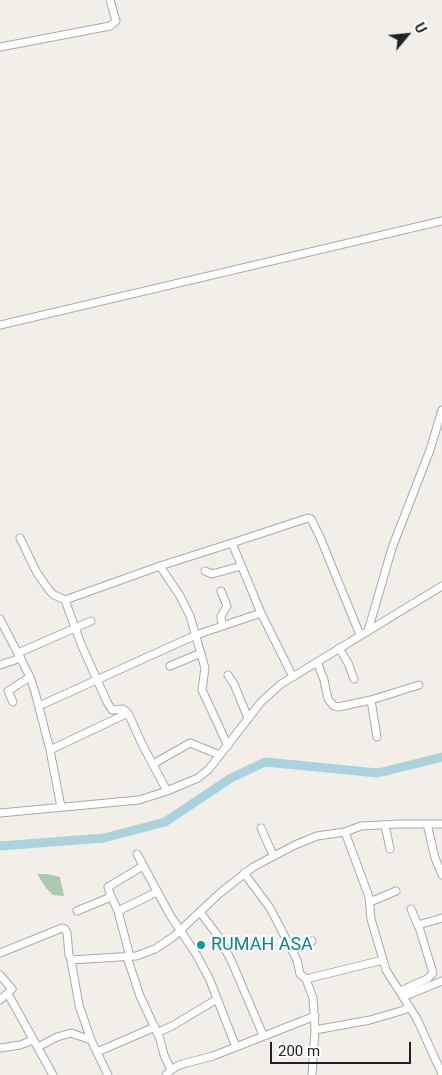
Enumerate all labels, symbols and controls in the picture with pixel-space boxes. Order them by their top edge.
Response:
north arrow [382,10,432,60]
text: U [411,20,429,36]
place label: RUMAH ASA [211,934,313,956]
marker: RUMAH ASA [195,939,207,951]
scale bar [272,1032,413,1064]
text: 200 m [278,1042,320,1060]

